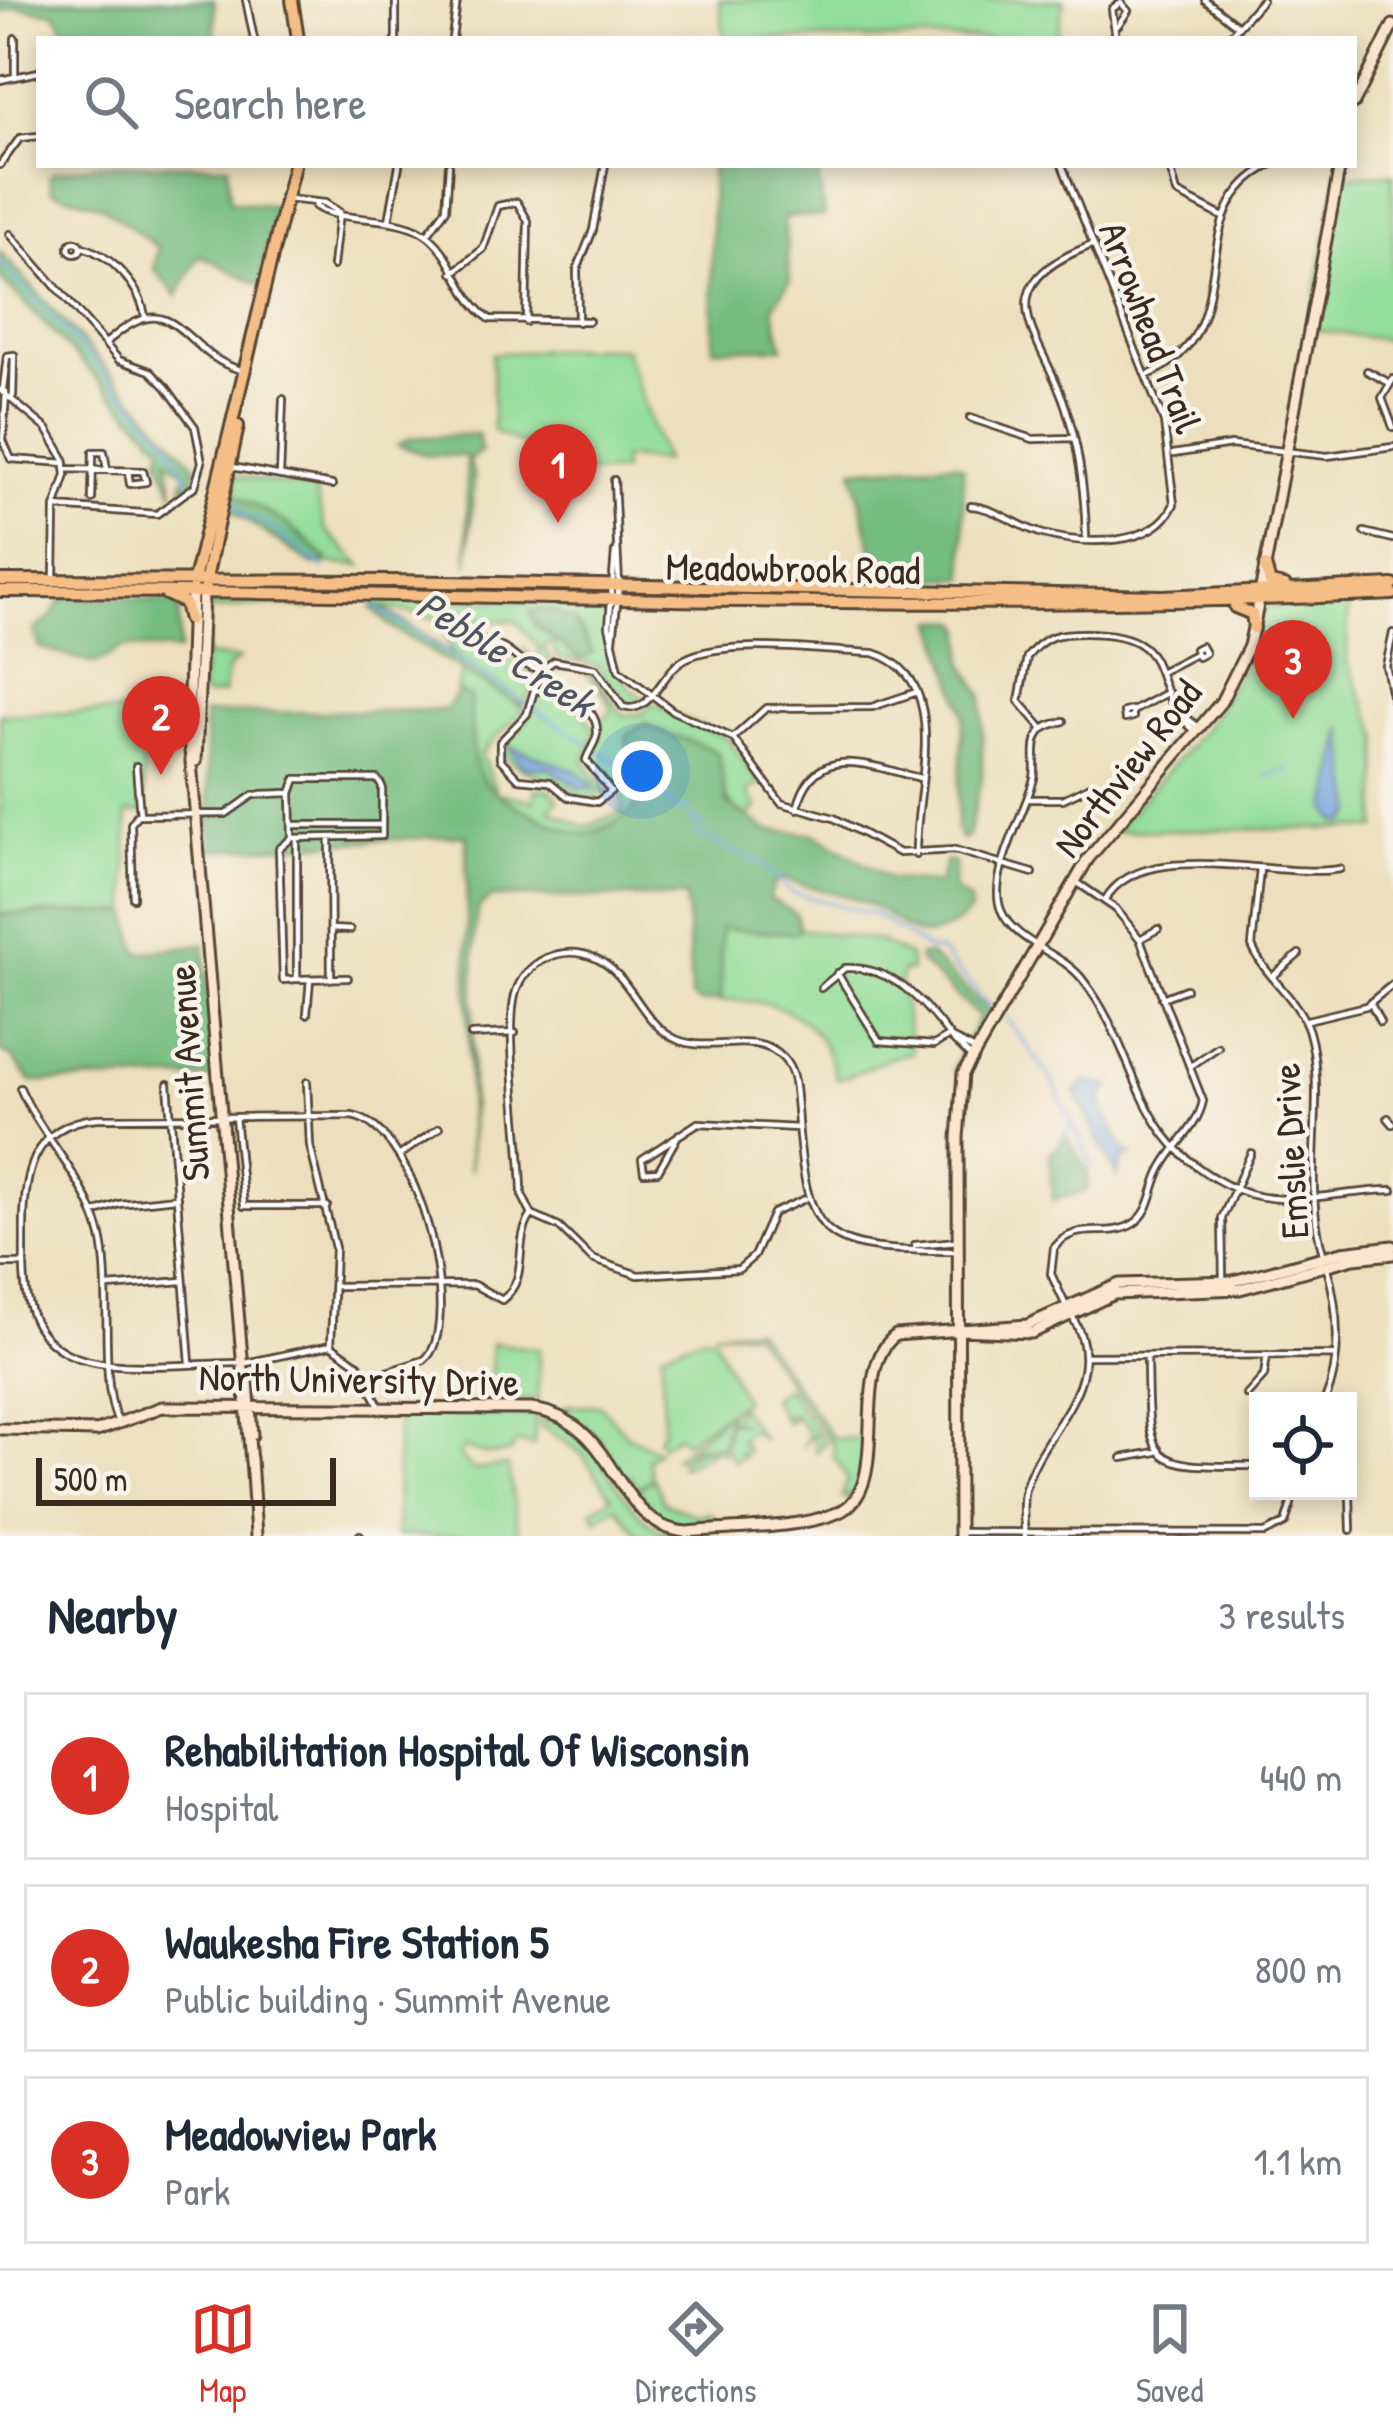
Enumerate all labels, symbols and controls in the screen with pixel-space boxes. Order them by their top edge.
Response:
search box [36,36,1357,168]
icon: search [78,69,144,135]
text: Search here [174,72,366,133]
street label: Arrowhead Trail [1087,214,1216,440]
pin: 1 [519,424,597,523]
street label: Meadowbrook Road [665,539,921,596]
water label: Pebble Creek [407,576,609,731]
pin: 3 [1254,620,1332,719]
street label: Northview Road [1040,668,1213,868]
pin: 2 [122,676,200,775]
your location [612,741,672,801]
street label: Summit Avenue [154,963,221,1183]
street label: Emslie Drive [1258,1062,1321,1240]
street label: North University Drive [198,1349,520,1408]
map controls [1249,1392,1357,1500]
button: locate [1249,1392,1357,1500]
scale bar [36,1452,336,1505]
text: 500 m [54,1457,128,1501]
text: Nearby [48,1580,178,1649]
text: 3 results [1219,1588,1345,1641]
text: Rehabilitation Hospital Of Wisconsin [165,1719,750,1780]
text: 1 [83,1750,97,1803]
text: 440 m [1260,1750,1342,1803]
text: Hospital [165,1780,279,1833]
text: Waukesha Fire Station 5 [165,1911,549,1972]
text: 2 [81,1942,99,1995]
text: 800 m [1255,1942,1342,1995]
text: Public building · Summit Avenue [165,1972,611,2025]
text: Meadowview Park [165,2103,436,2164]
text: 3 [81,2134,99,2187]
text: 1.1 km [1254,2134,1342,2187]
text: Park [165,2164,230,2217]
tab: Map [190,2296,256,2412]
tab: Directions [635,2296,757,2412]
tab: Saved [1136,2296,1203,2412]

